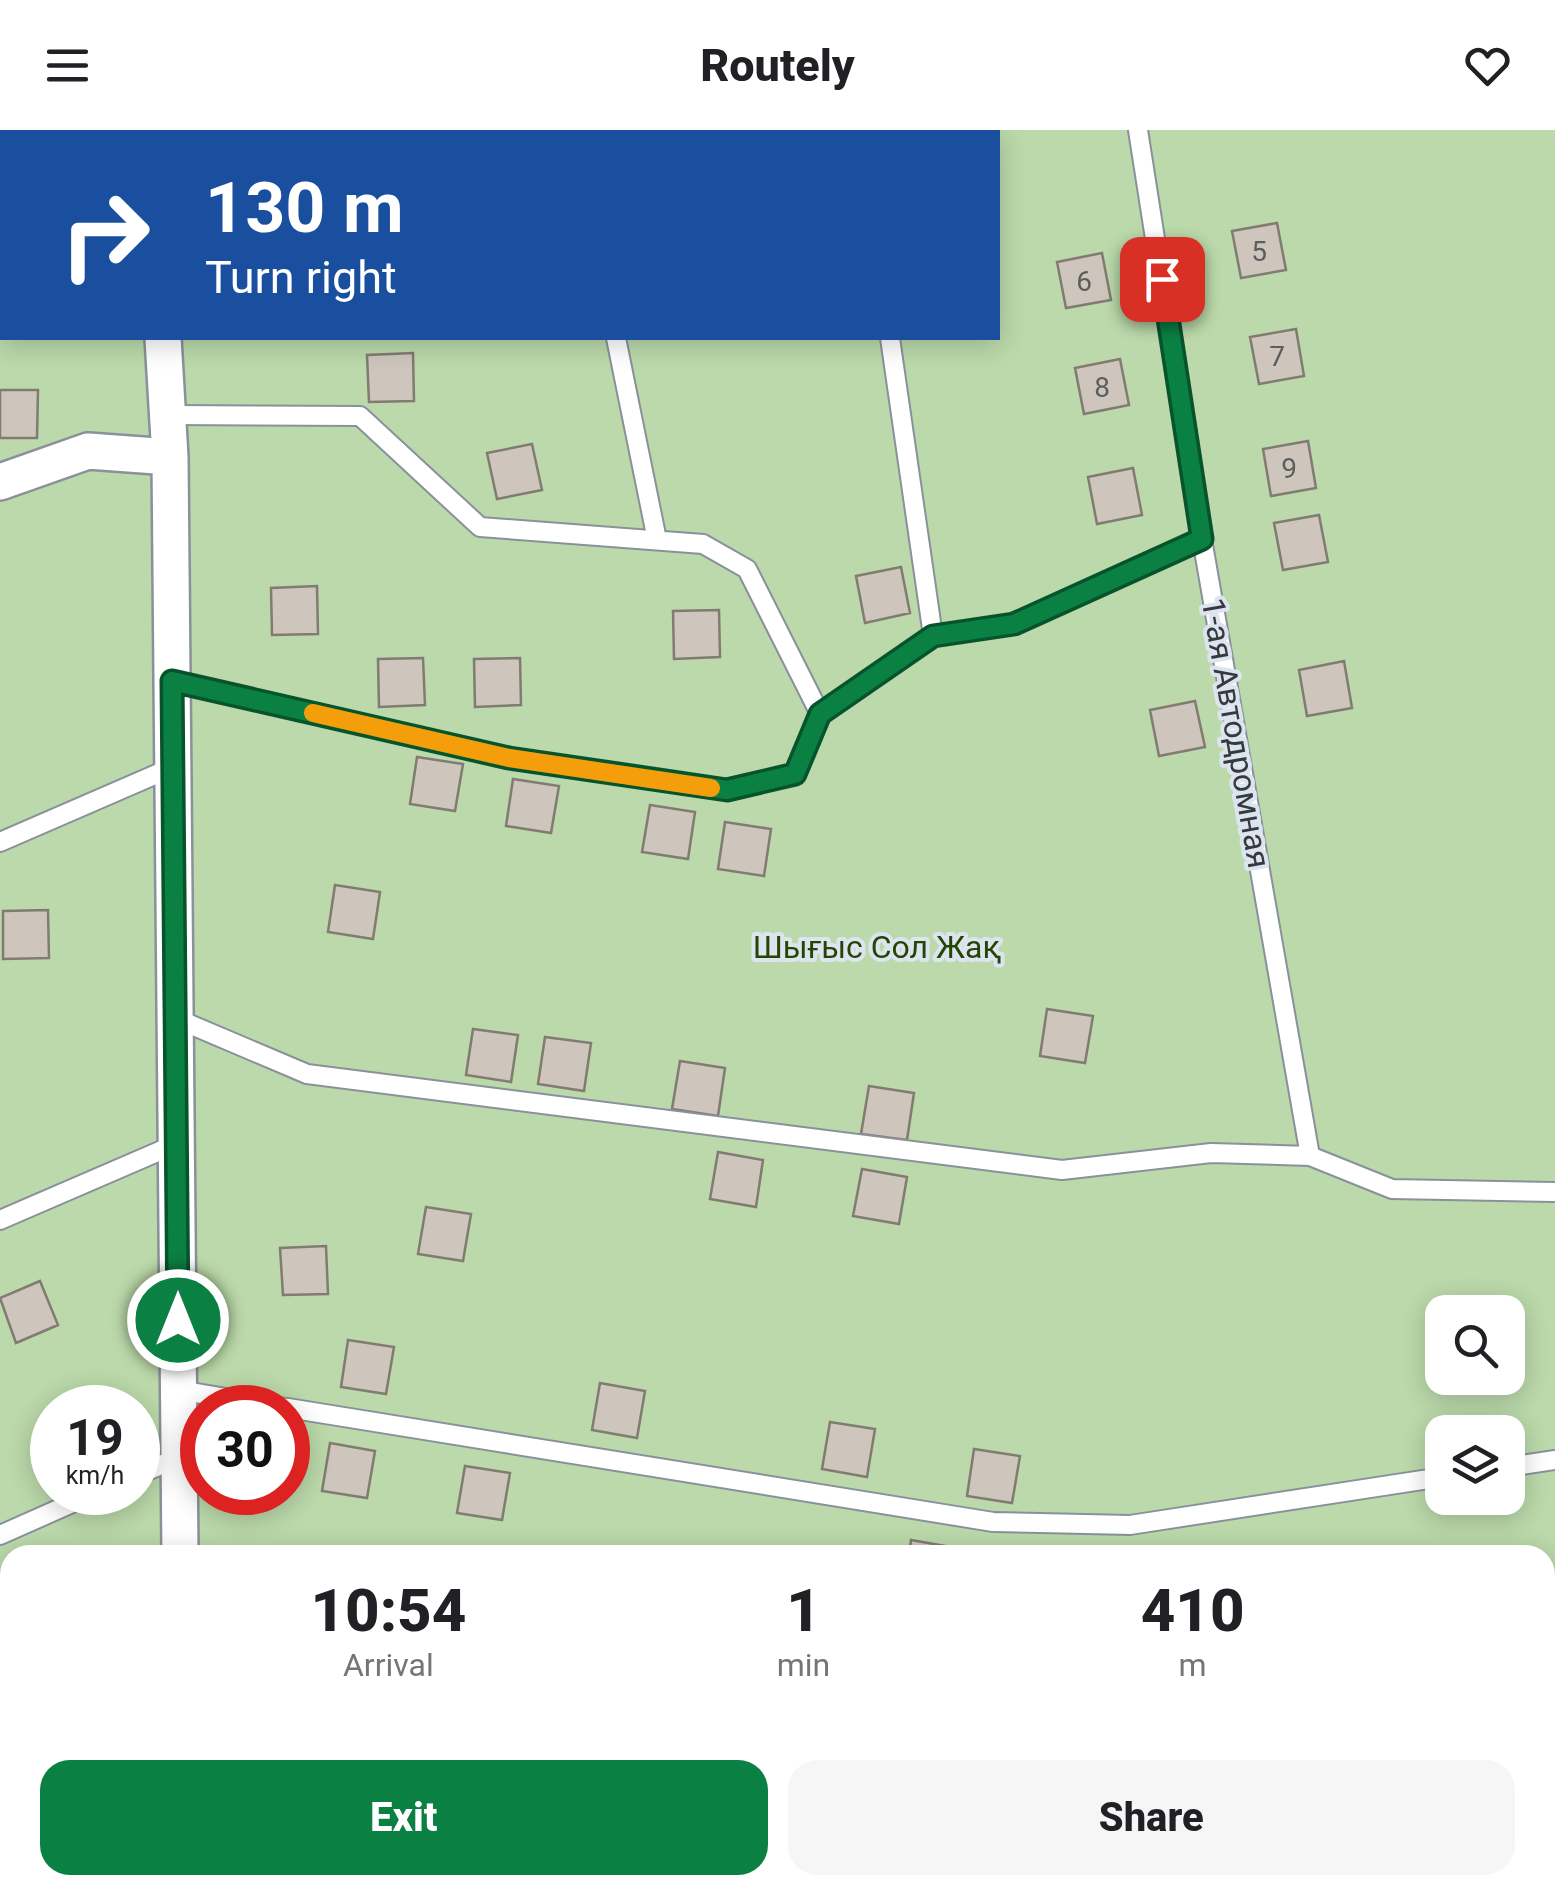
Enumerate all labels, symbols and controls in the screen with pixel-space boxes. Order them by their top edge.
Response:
icon: menu [40,38,95,93]
icon: heart [1460,38,1515,93]
text: Routely [700,39,855,92]
text: 130 m [205,167,404,249]
icon: right [40,170,170,300]
house number: 5 [1251,235,1267,268]
pin [1120,237,1205,322]
text: Turn right [205,251,397,304]
icon: arrive [1135,252,1190,307]
house number: 6 [1076,265,1092,298]
house number: 7 [1269,340,1285,373]
house number: 8 [1094,371,1110,404]
house number: 9 [1281,452,1297,485]
street label: 1-ая Автодромная [1194,595,1278,871]
park label: Шығыс Сол Жақ [753,928,1001,966]
position arrow [126,1268,230,1372]
map controls [1425,1295,1525,1515]
button: search [1425,1295,1525,1395]
speed limit sign: 30 [180,1385,310,1515]
text: 19 [66,1409,124,1467]
button: layers [1425,1415,1525,1515]
text: km/h [66,1461,124,1490]
text: 10:54 [310,1575,466,1646]
text: 1 [786,1575,821,1646]
text: 410 [1141,1575,1245,1646]
text: Arrival [343,1646,434,1684]
text: min [777,1646,830,1684]
text: m [1179,1646,1207,1684]
button: Exit [40,1760,768,1875]
button: Share [788,1760,1515,1875]

